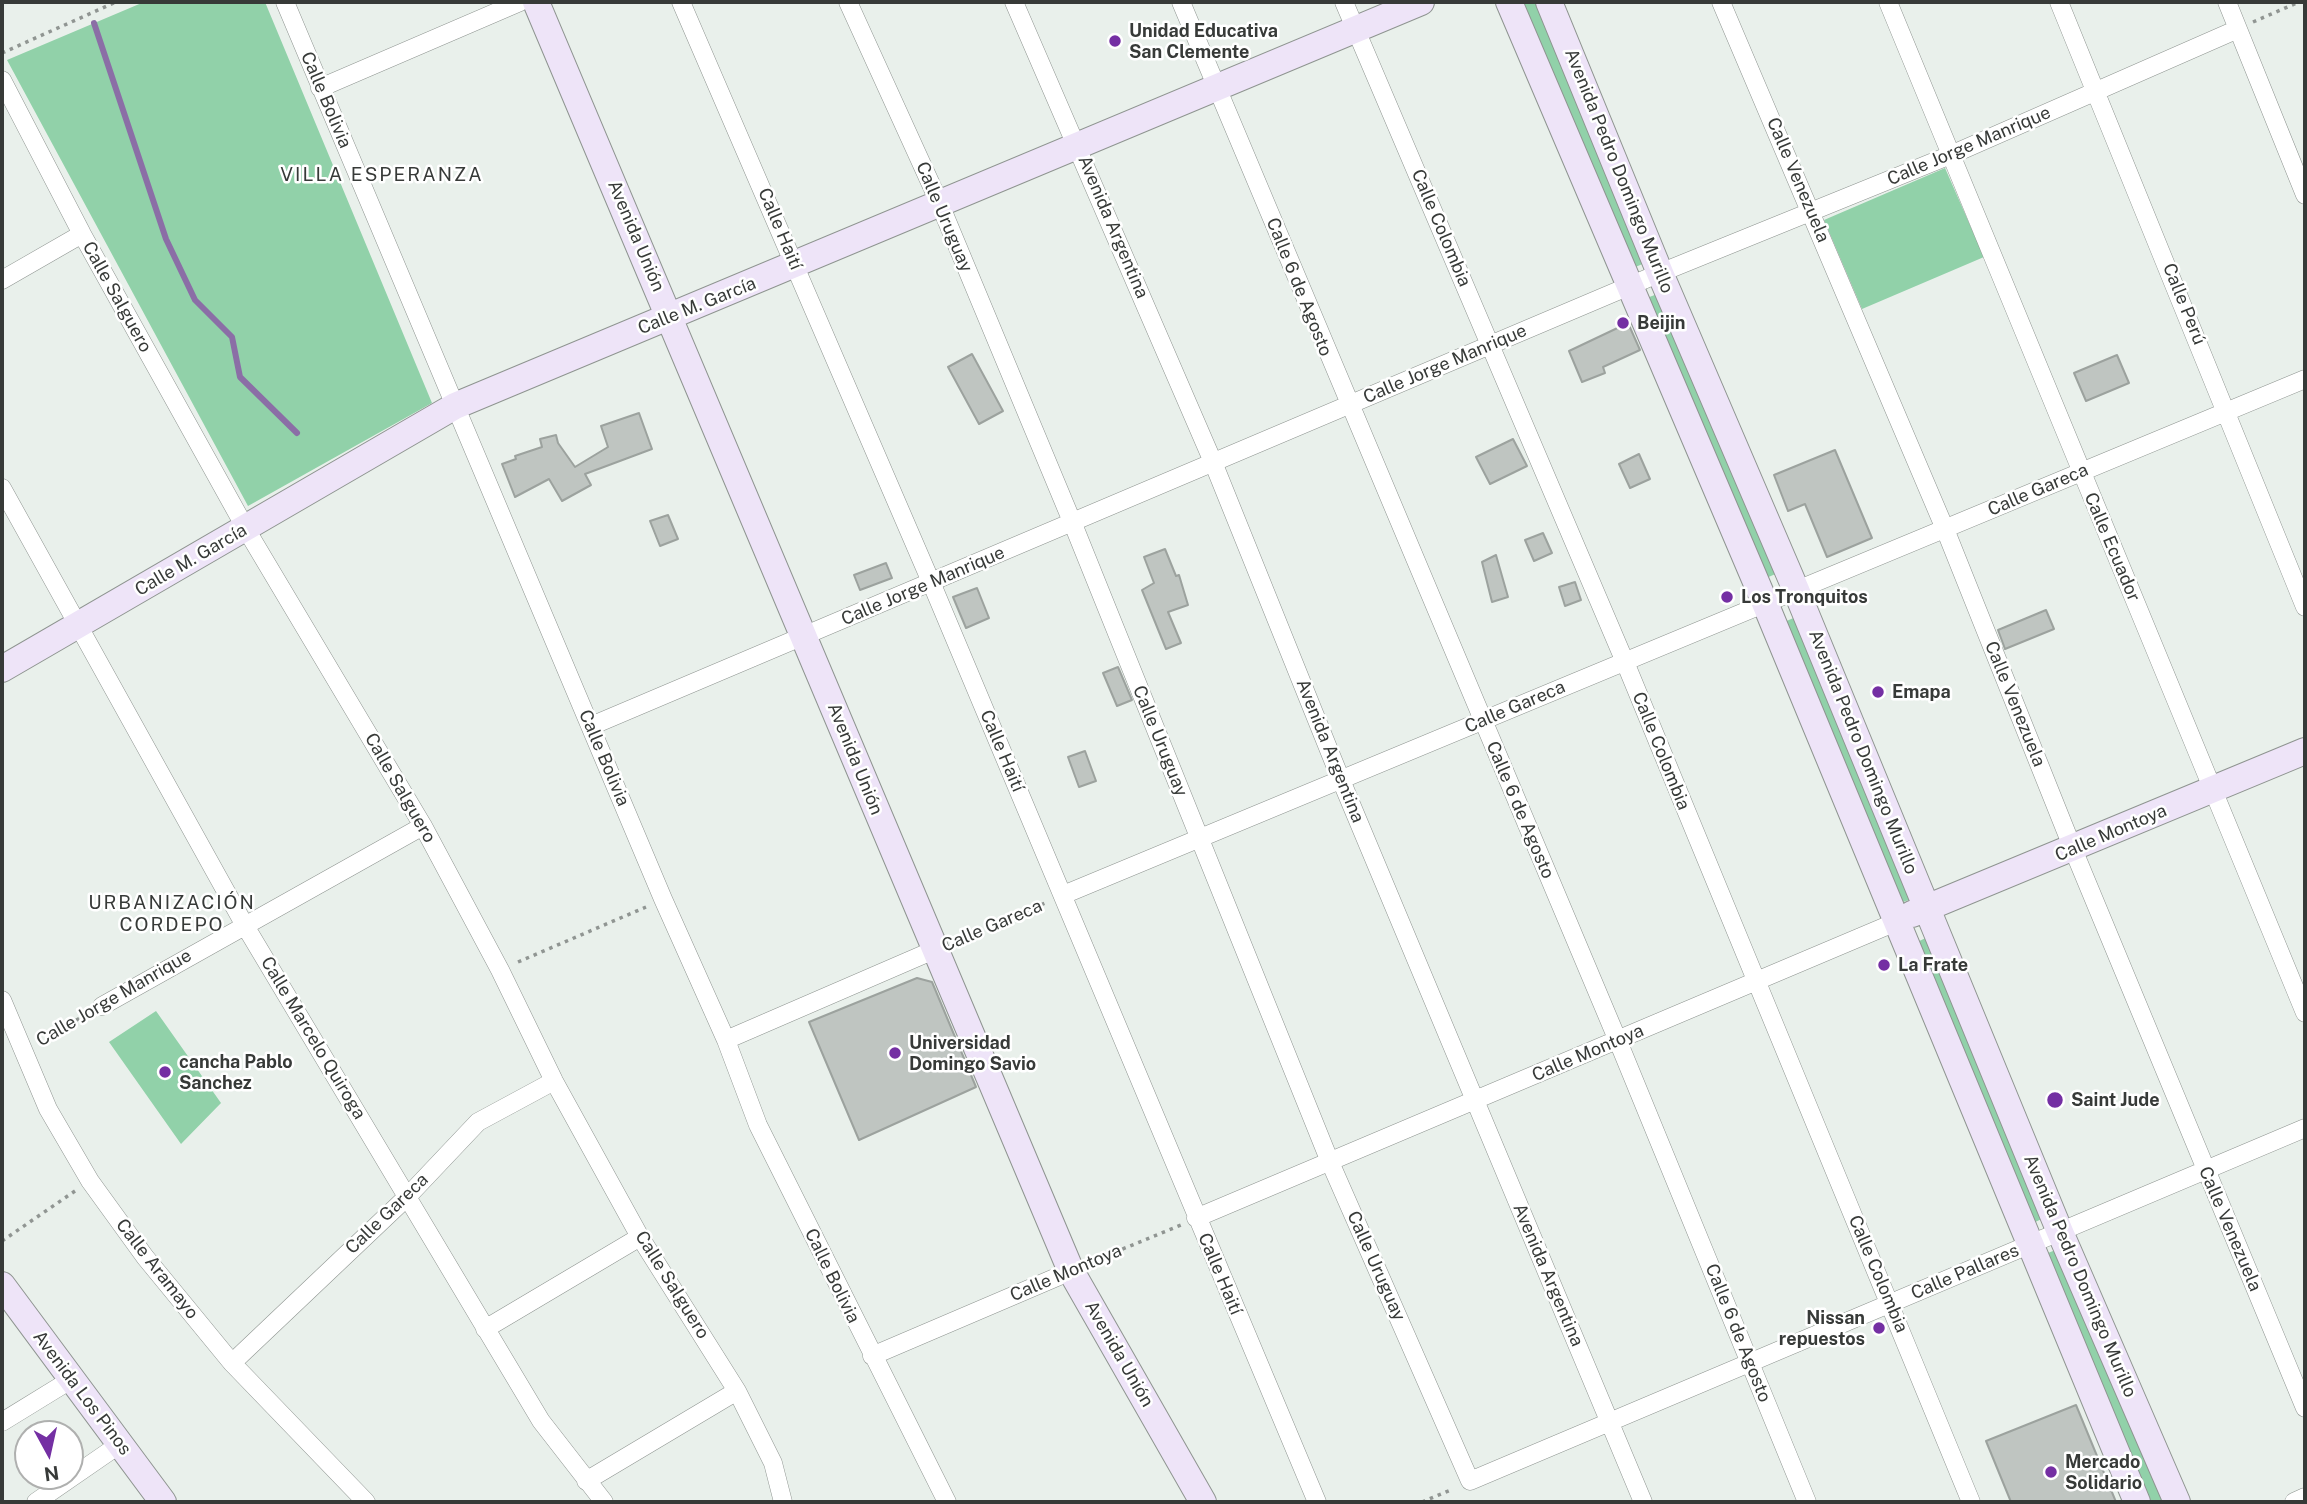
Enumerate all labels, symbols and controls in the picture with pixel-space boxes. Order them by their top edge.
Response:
place label: Unidad Educativa San Clemente [1129,20,1278,62]
marker: Unidad Educativa San Clemente [1107,33,1123,49]
street label: Avenida Pedro Domingo Murillo [1560,46,1678,296]
street label: Calle Bolivia [296,49,356,151]
street label: Calle Jorge Manrique [1884,102,2054,190]
street label: Calle Venezuela [1762,114,1834,246]
street label: Avenida Argentina [1073,152,1153,302]
street label: Calle Uruguay [911,159,977,275]
district label: VILLA ESPERANZA [282,164,482,186]
street label: Calle Colombia [1407,166,1475,290]
street label: Avenida Unión [603,177,669,295]
street label: Calle Haití [753,185,807,273]
street label: Calle 6 de Agosto [1261,215,1337,359]
street label: Calle Salguero [78,238,156,356]
street label: Calle Perú [2158,260,2210,348]
street label: Calle M. García [635,273,759,339]
place label: Beijin [1637,312,1685,334]
marker: Beijin [1615,315,1631,331]
street label: Calle Jorge Manrique [1360,320,1530,408]
street label: Calle Gareca [1985,459,2091,521]
street label: Calle Ecuador [2079,489,2145,605]
street label: Calle M. García [131,519,251,601]
street label: Calle Jorge Manrique [838,542,1008,630]
place label: Los Tronquitos [1741,586,1868,608]
marker: Los Tronquitos [1719,589,1735,605]
street label: Avenida Pedro Domingo Murillo [1804,627,1922,877]
street label: Calle Venezuela [1980,638,2050,770]
street label: Avenida Argentina [1291,676,1369,826]
street label: Calle Gareca [1462,676,1568,738]
place label: Emapa [1892,681,1951,703]
street label: Calle Uruguay [1128,682,1192,800]
marker: Emapa [1870,684,1886,700]
street label: Calle Colombia [1627,689,1695,813]
street label: Avenida Unión [823,700,887,818]
street label: Calle Bolivia [574,707,634,809]
street label: Calle Haití [975,707,1029,795]
street label: Calle Salguero [360,729,440,847]
street label: Calle 6 de Agosto [1481,738,1559,882]
street label: Calle Montoya [2052,800,2170,866]
district label: URBANIZACIÓN CORDEPO [90,892,254,936]
street label: Calle Gareca [939,895,1045,957]
street label: Calle Jorge Manrique [33,945,195,1051]
street label: Calle Marcelo Quiroga [256,953,370,1123]
place label: La Frate [1898,954,1968,976]
marker: La Frate [1876,957,1892,973]
street label: Calle Montoya [1529,1020,1647,1086]
place label: Universidad Domingo Savio [909,1032,1036,1074]
marker: Universidad Domingo Savio [887,1045,903,1061]
place label: cancha Pablo Sanchez [179,1051,293,1094]
marker: cancha Pablo Sanchez [157,1064,173,1080]
place label: Saint Jude [2071,1089,2160,1111]
marker: Saint Jude [2045,1090,2065,1110]
street label: Avenida Pedro Domingo Murillo [2019,1151,2141,1401]
street label: Calle Venezuela [2194,1163,2266,1295]
street label: Calle Gareca [341,1169,433,1259]
street label: Avenida Argentina [1508,1200,1588,1350]
street label: Calle Uruguay [1342,1208,1410,1324]
street label: Calle Colombia [1844,1212,1912,1336]
street label: Calle Aramayo [111,1215,203,1323]
street label: Calle Bolivia [800,1225,864,1327]
street label: Calle Salguero [630,1227,714,1343]
street label: Calle Haití [1193,1230,1247,1318]
street label: Calle Montoya [1007,1240,1125,1306]
street label: Calle Pallares [1908,1240,2022,1304]
street label: Calle 6 de Agosto [1700,1261,1776,1405]
street label: Avenida Unión [1080,1297,1158,1411]
place label: Nissan repuestos [1779,1307,1865,1350]
marker: Nissan repuestos [1871,1320,1887,1336]
street label: Avenida Los Pinos [28,1327,136,1459]
north arrow [14,1420,84,1490]
place label: Mercado Solidario [2065,1451,2142,1494]
text: N [43,1462,61,1486]
marker: Mercado Solidario [2043,1464,2059,1480]

